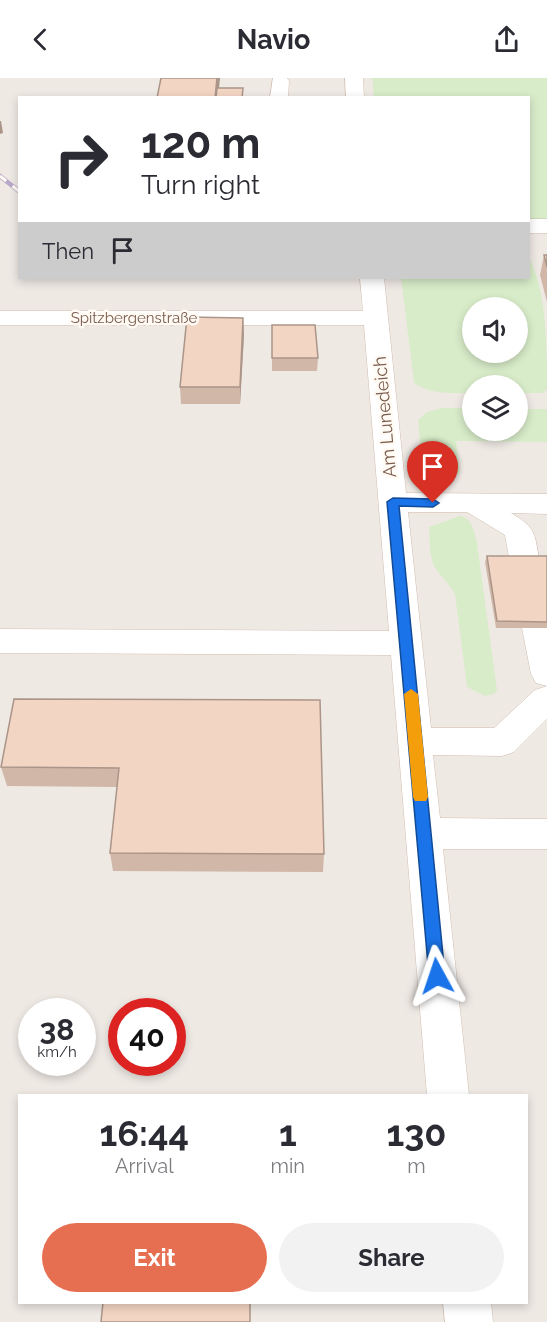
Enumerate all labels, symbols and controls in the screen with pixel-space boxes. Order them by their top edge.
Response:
icon: back [24,23,57,56]
icon: share [490,23,523,56]
text: Navio [237,24,310,55]
text: 120 m [141,119,260,168]
icon: right [42,120,120,198]
text: Turn right [141,169,260,200]
icon: arrive [106,234,139,267]
text: Then [42,238,94,264]
map controls [462,297,528,441]
button: sound [462,297,528,363]
street label: Spitzbergenstraße [71,309,198,327]
street label: Am Lunedeich [369,356,400,479]
button: layers [462,375,528,441]
pin [407,441,458,503]
icon: arrive [416,450,449,483]
position arrow [405,944,469,1008]
speed limit sign: 40 [108,998,186,1076]
text: 38 [40,1012,74,1047]
text: km/h [37,1043,77,1061]
text: 16:44 [99,1112,189,1154]
text: 1 [279,1112,297,1154]
text: 130 [387,1112,446,1154]
text: Arrival [115,1154,174,1178]
text: min [271,1154,305,1178]
text: m [407,1154,426,1178]
button: Exit [42,1223,267,1292]
button: Share [279,1223,504,1292]

